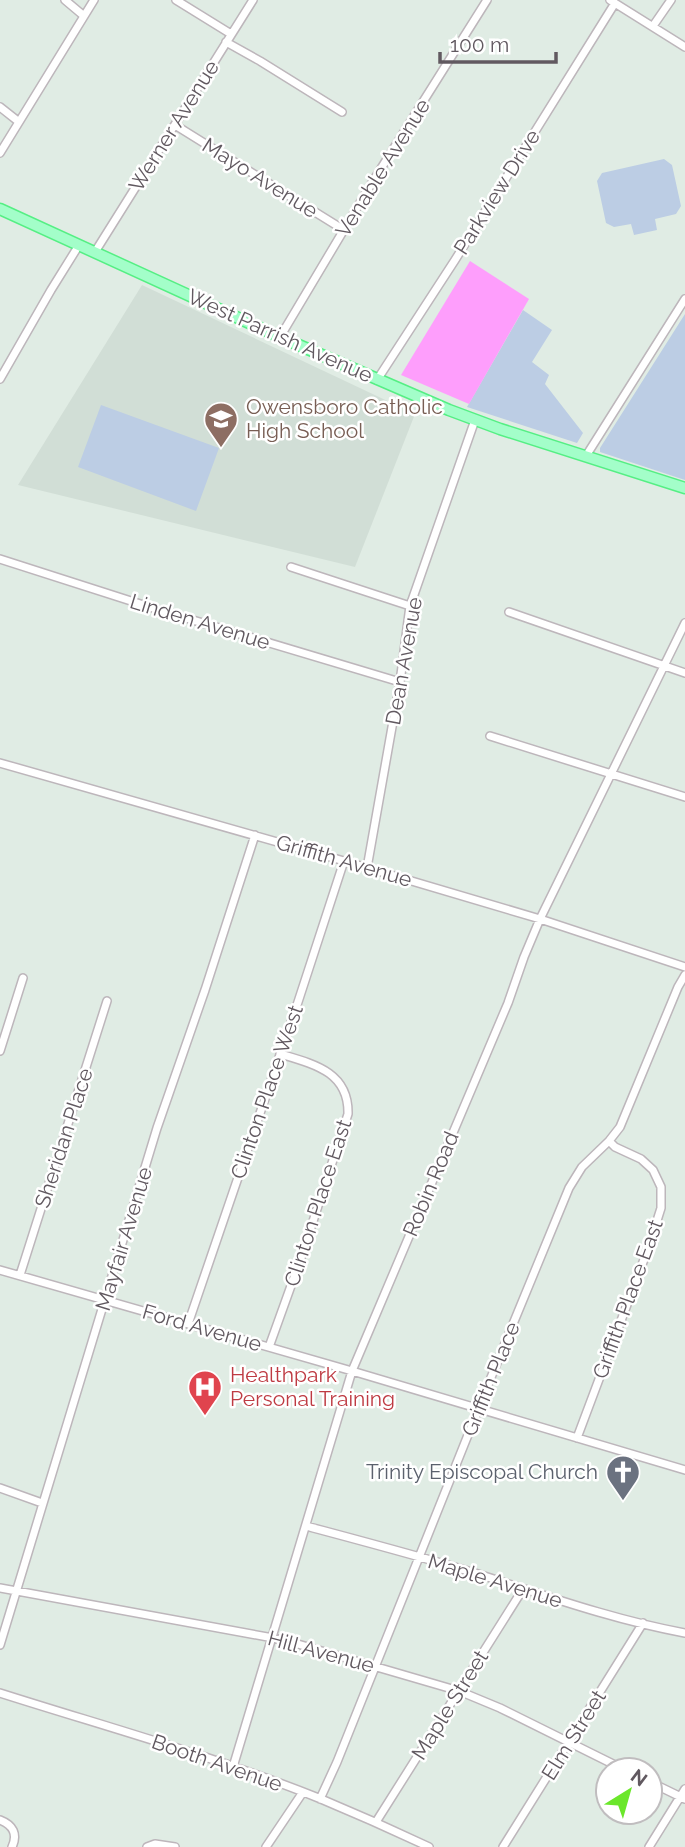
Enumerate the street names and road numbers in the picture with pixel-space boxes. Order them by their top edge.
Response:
street label: Werner Avenue [123,55,224,196]
street label: Venable Avenue [330,94,435,241]
street label: Parkview Drive [448,125,545,259]
street label: Mayo Avenue [198,132,323,223]
street label: West Parrish Avenue [184,283,377,388]
street label: Linden Avenue [127,588,273,655]
street label: Dean Avenue [380,595,427,727]
street label: Griffith Avenue [273,829,415,892]
street label: Clinton Place West [225,1002,308,1182]
street label: Sheridan Place [29,1065,98,1211]
street label: Clinton Place East [279,1116,356,1290]
street label: Robin Road [397,1128,464,1240]
street label: Mayfair Avenue [90,1164,157,1314]
street label: Griffith Place East [587,1216,668,1382]
street label: Ford Avenue [140,1299,265,1356]
street label: Griffith Place [456,1318,525,1440]
street label: Maple Avenue [425,1548,565,1613]
street label: Hill Avenue [265,1625,377,1678]
street label: Maple Street [406,1645,493,1764]
street label: Elm Street [536,1685,611,1784]
street label: Booth Avenue [149,1728,286,1797]

